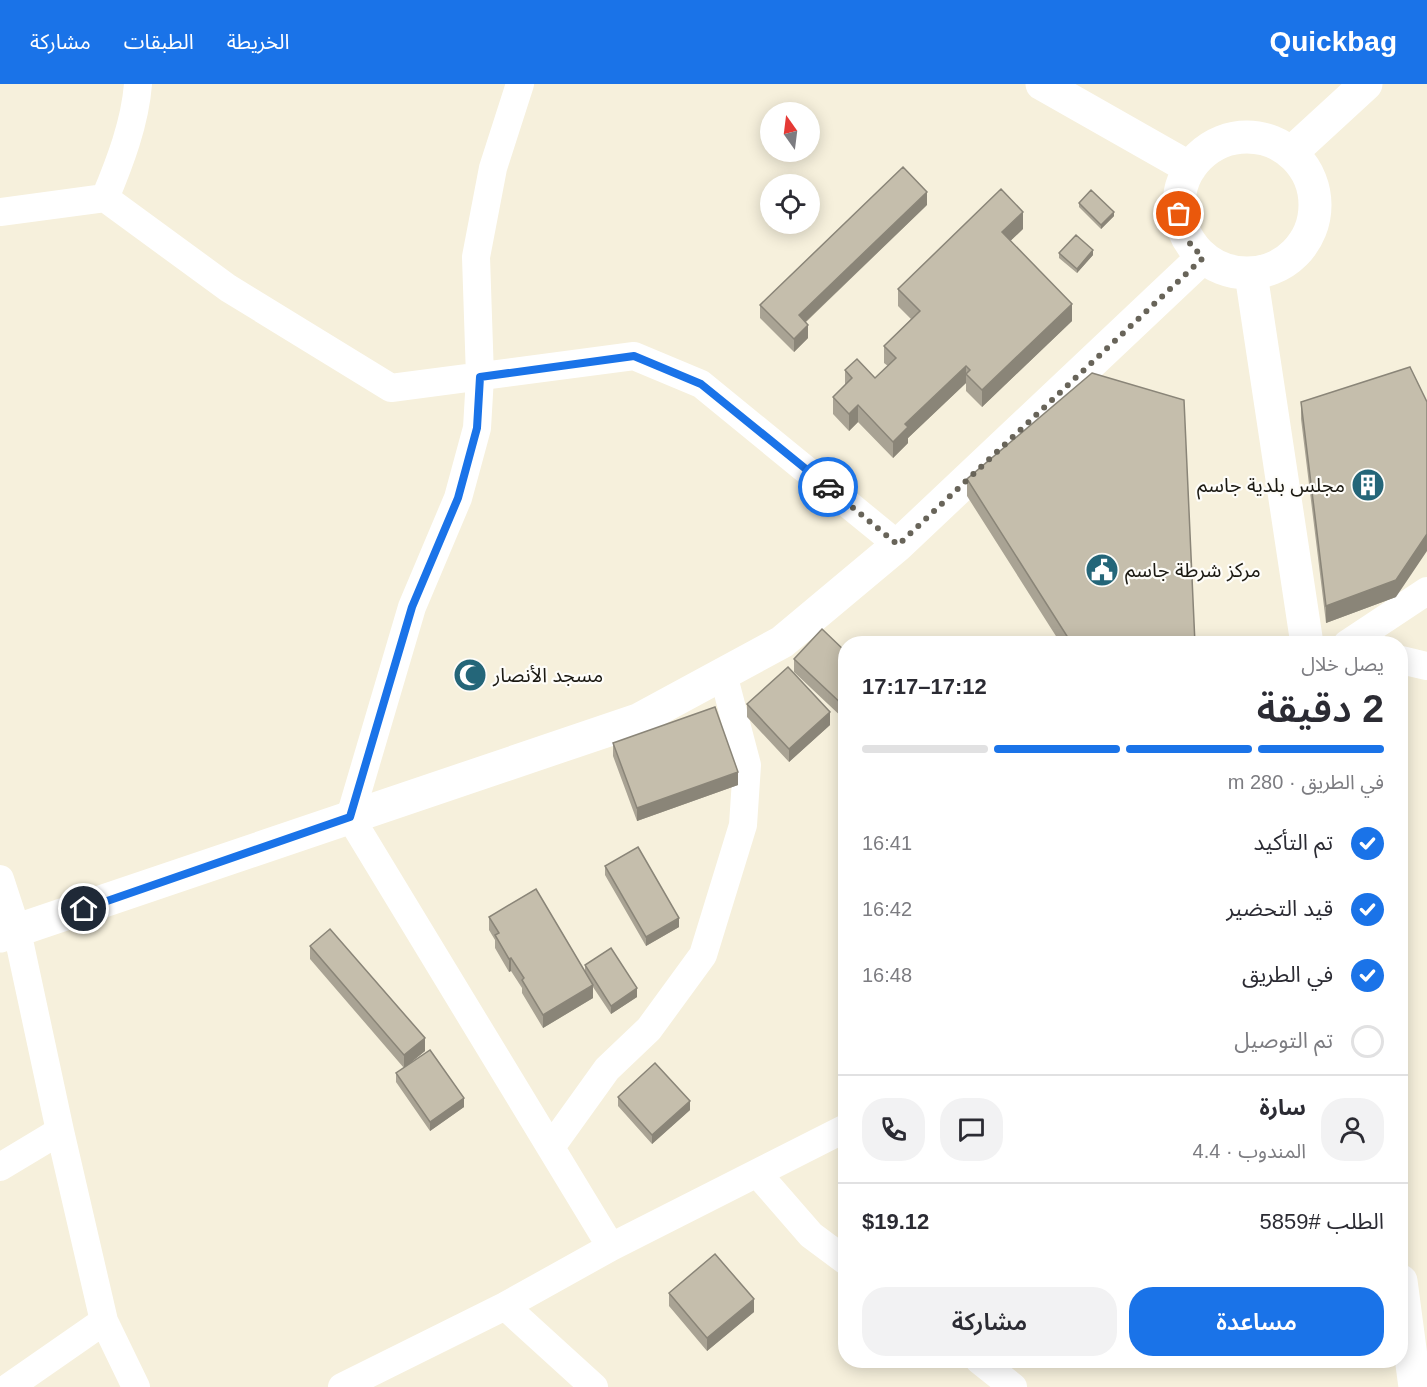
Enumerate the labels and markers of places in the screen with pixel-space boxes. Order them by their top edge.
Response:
pin [1153,188,1204,239]
building icon: مجلس بلدية جاسم [1350,467,1386,503]
place label: مجلس بلدية جاسم [1197,474,1345,500]
public building icon: مركز شرطة جاسم [1084,552,1120,588]
place label: مركز شرطة جاسم [1125,559,1261,585]
mosque icon: مسجد الأنصار [452,657,488,693]
place label: مسجد الأنصار [492,664,603,687]
pin [58,883,109,934]

